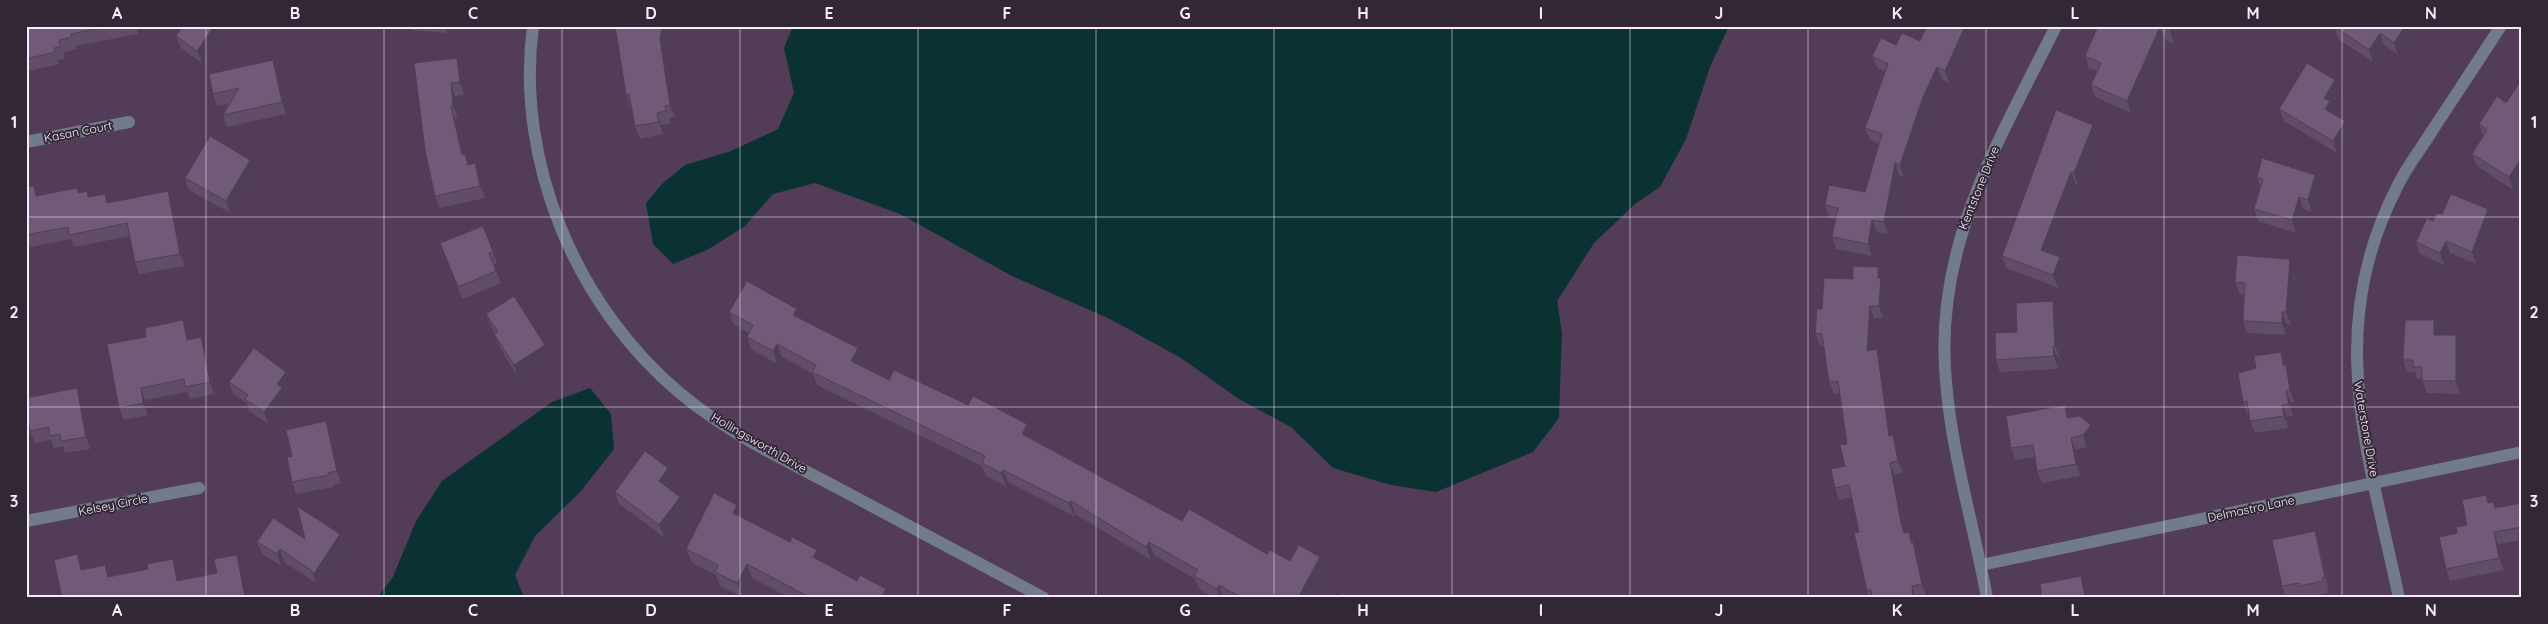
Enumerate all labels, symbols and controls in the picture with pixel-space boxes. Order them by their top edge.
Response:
text: A [112,3,123,23]
text: B [290,3,300,23]
text: C [468,3,478,23]
text: D [645,3,657,23]
text: E [824,3,834,23]
text: F [1003,3,1012,23]
text: G [1179,3,1191,23]
text: H [1357,3,1369,23]
text: I [1539,3,1543,23]
text: J [1715,3,1723,23]
text: K [1892,3,1902,23]
text: L [2071,3,2080,23]
text: M [2246,3,2260,23]
text: N [2425,3,2437,23]
text: 1 [11,112,17,132]
text: 1 [2531,112,2537,132]
street label: Kasan Court [43,118,113,145]
street label: Kentstone Drive [1955,144,2002,232]
text: 2 [9,302,19,322]
text: 2 [2529,302,2539,322]
street label: Waterstone Drive [2351,380,2382,478]
street label: Hollingsworth Drive [709,409,810,476]
street label: Kelsey Circle [77,490,149,519]
text: 3 [10,491,18,511]
text: 3 [2530,491,2538,511]
street label: Delmastro Lane [2206,492,2296,525]
text: A [112,600,123,620]
text: B [290,600,300,620]
text: C [468,600,478,620]
text: D [645,600,657,620]
text: E [824,600,834,620]
text: F [1003,600,1012,620]
text: G [1179,600,1191,620]
text: H [1357,600,1369,620]
text: I [1539,600,1543,620]
text: J [1715,600,1723,620]
text: K [1892,600,1902,620]
text: L [2071,600,2080,620]
text: M [2246,600,2260,620]
text: N [2425,600,2437,620]

